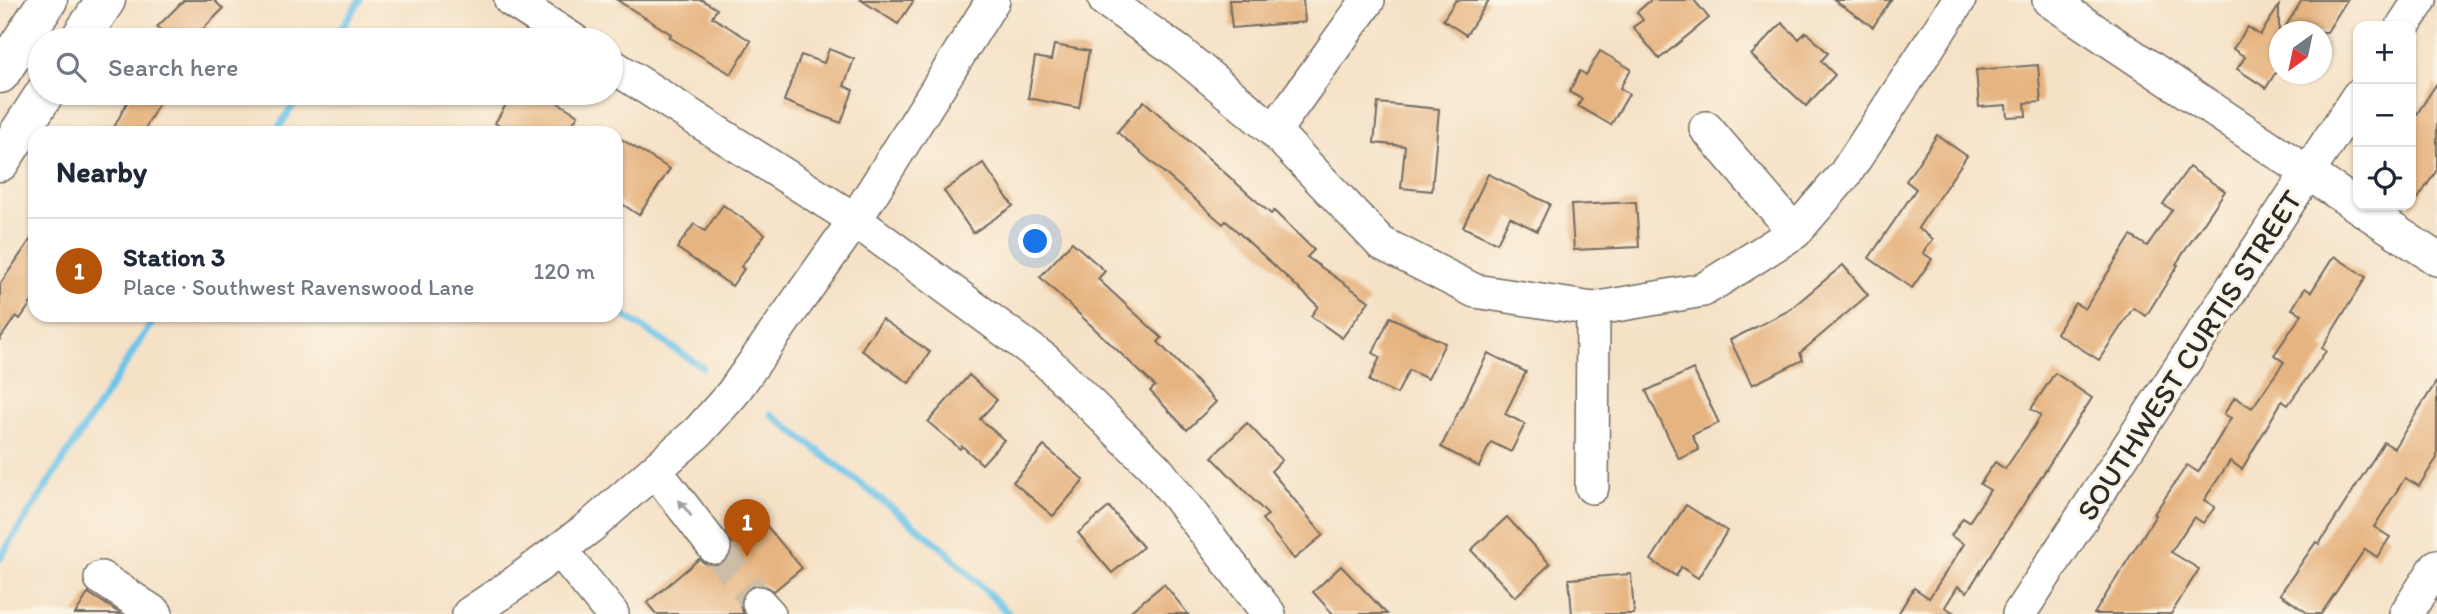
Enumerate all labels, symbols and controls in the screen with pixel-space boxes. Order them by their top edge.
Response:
north arrow [2269,21,2332,84]
map controls [2353,21,2416,210]
button: + [2353,21,2416,84]
search box [28,28,623,105]
icon: search [52,48,90,86]
text: Search here [108,51,238,83]
button: − [2353,84,2416,147]
button: locate [2353,147,2416,210]
text: Nearby [56,153,147,190]
street label: SOUTHWEST CURTIS STREET [2068,183,2310,527]
your location [1018,224,1052,258]
text: Station 3 [123,241,225,273]
text: 1 [74,257,84,285]
text: 120 m [534,257,595,285]
text: Place · Southwest Ravenswood Lane [123,273,474,301]
one-way arrow [678,499,692,517]
pin: 1 [724,499,770,557]

